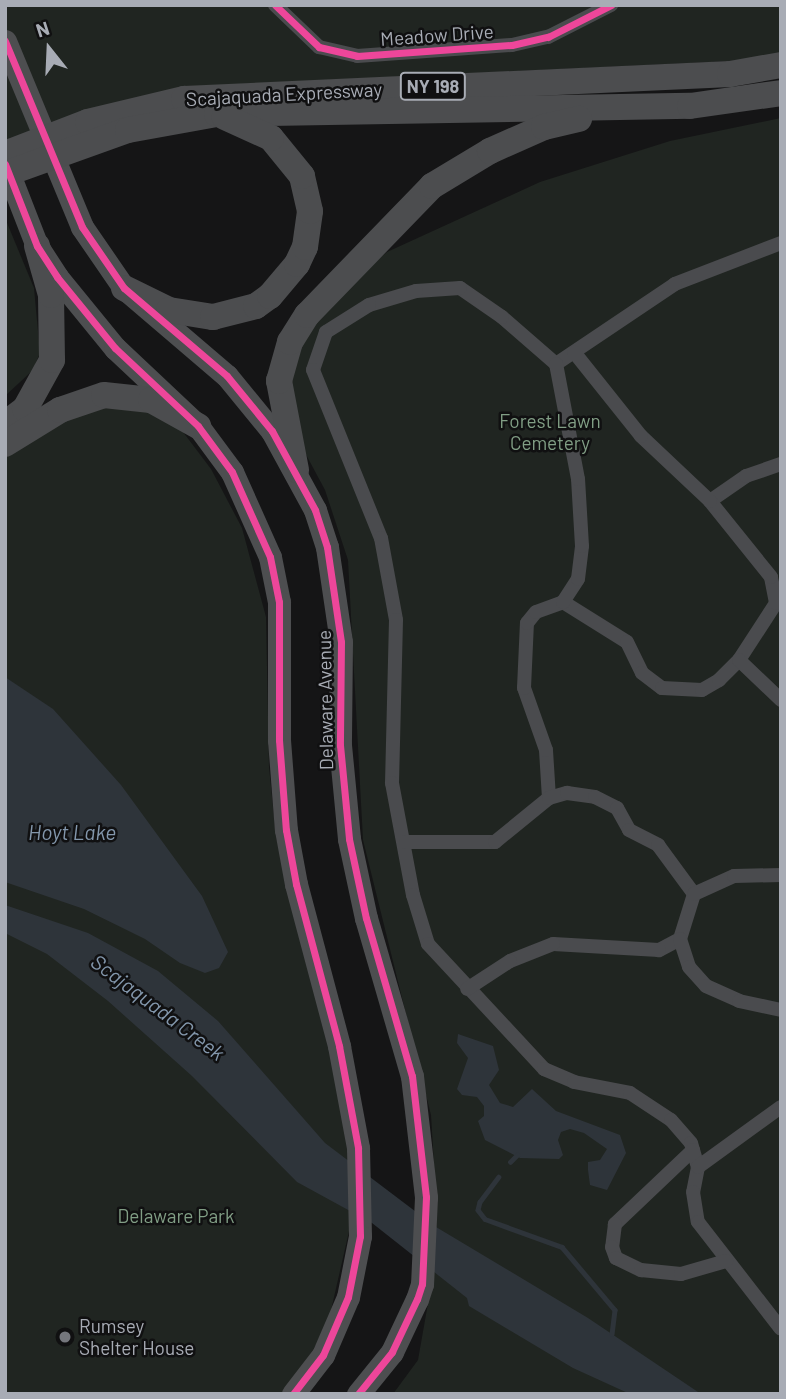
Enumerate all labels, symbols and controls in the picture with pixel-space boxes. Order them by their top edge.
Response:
north arrow [14,14,84,84]
text: N [33,16,52,41]
street label: Meadow Drive [380,20,494,50]
road number: NY 198 [400,72,466,100]
street label: Scajaquada Expressway [185,77,383,111]
park label: Forest Lawn Cemetery [499,410,601,454]
street label: Delaware Avenue [312,630,338,770]
water label: Hoyt Lake [28,819,116,845]
water label: Scajaquada Creek [86,949,230,1065]
park label: Delaware Park [117,1205,235,1227]
place label: Rumsey Shelter House [79,1315,194,1359]
marker: Rumsey Shelter House [57,1329,73,1345]

